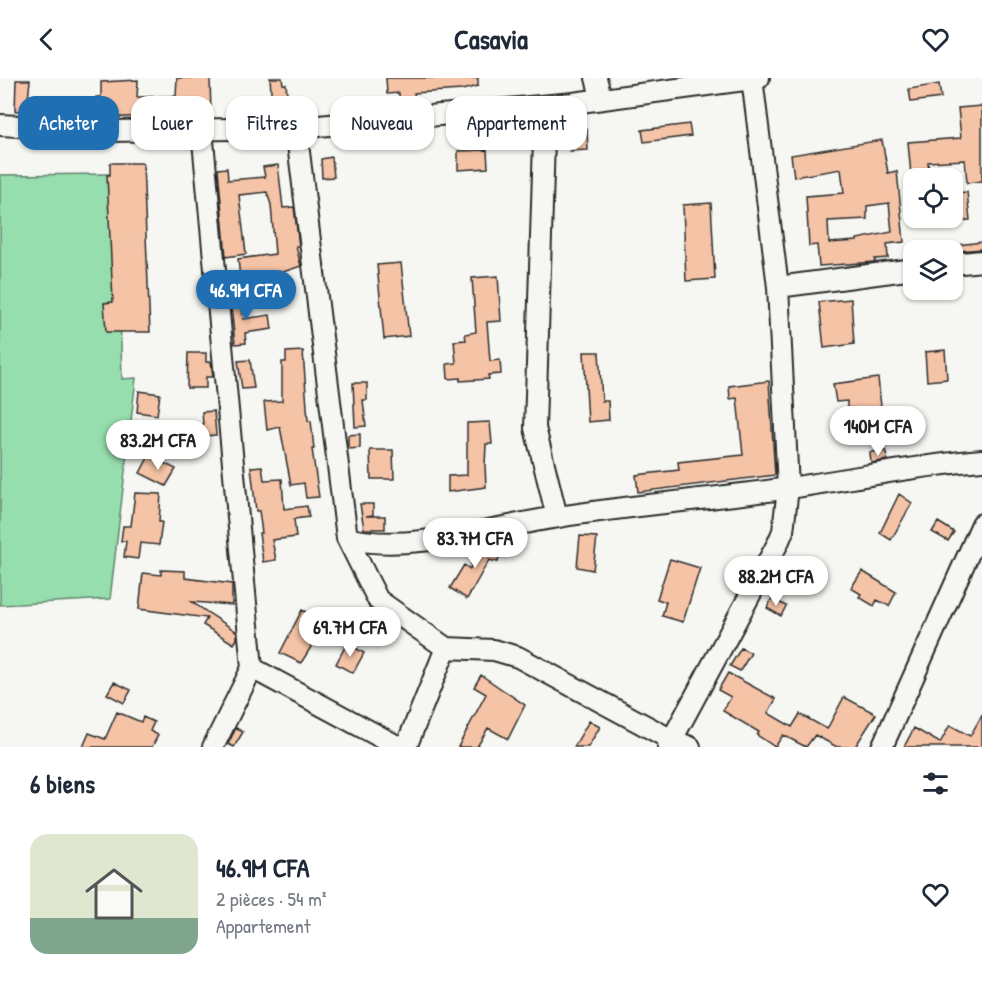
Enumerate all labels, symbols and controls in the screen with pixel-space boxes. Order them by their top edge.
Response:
text: Casavia [454,21,528,57]
icon: back [30,23,63,56]
icon: heart [919,23,952,56]
chip: Acheter [18,96,119,150]
chip: Louer [131,96,214,150]
chip: Filtres [226,96,318,150]
chip: Nouveau [330,96,434,150]
chip: Appartement [446,96,587,150]
map controls [903,168,963,300]
button: locate [903,168,963,228]
button: layers [903,240,963,300]
pin: 46.9M CFA [177,270,315,321]
text: 46.9M CFA [210,276,282,303]
pin: 140M CFA [816,406,940,457]
text: 140M CFA [844,412,912,439]
pin: 83.2M CFA [89,420,227,471]
text: 83.2M CFA [120,426,196,453]
pin: 83.7M CFA [406,518,544,569]
text: 83.7M CFA [437,524,513,551]
pin: 88.2M CFA [707,556,845,607]
text: 88.2M CFA [738,562,814,589]
pin: 69.7M CFA [281,607,419,658]
text: 69.7M CFA [313,613,387,640]
text: 6 biens [30,766,95,801]
icon: filters [919,767,952,800]
text: 46.9M CFA [216,850,309,885]
icon: home [78,858,150,930]
icon: heart [919,878,952,911]
text: 2 pièces · 54 m² [216,885,326,912]
text: Appartement [216,912,311,939]

